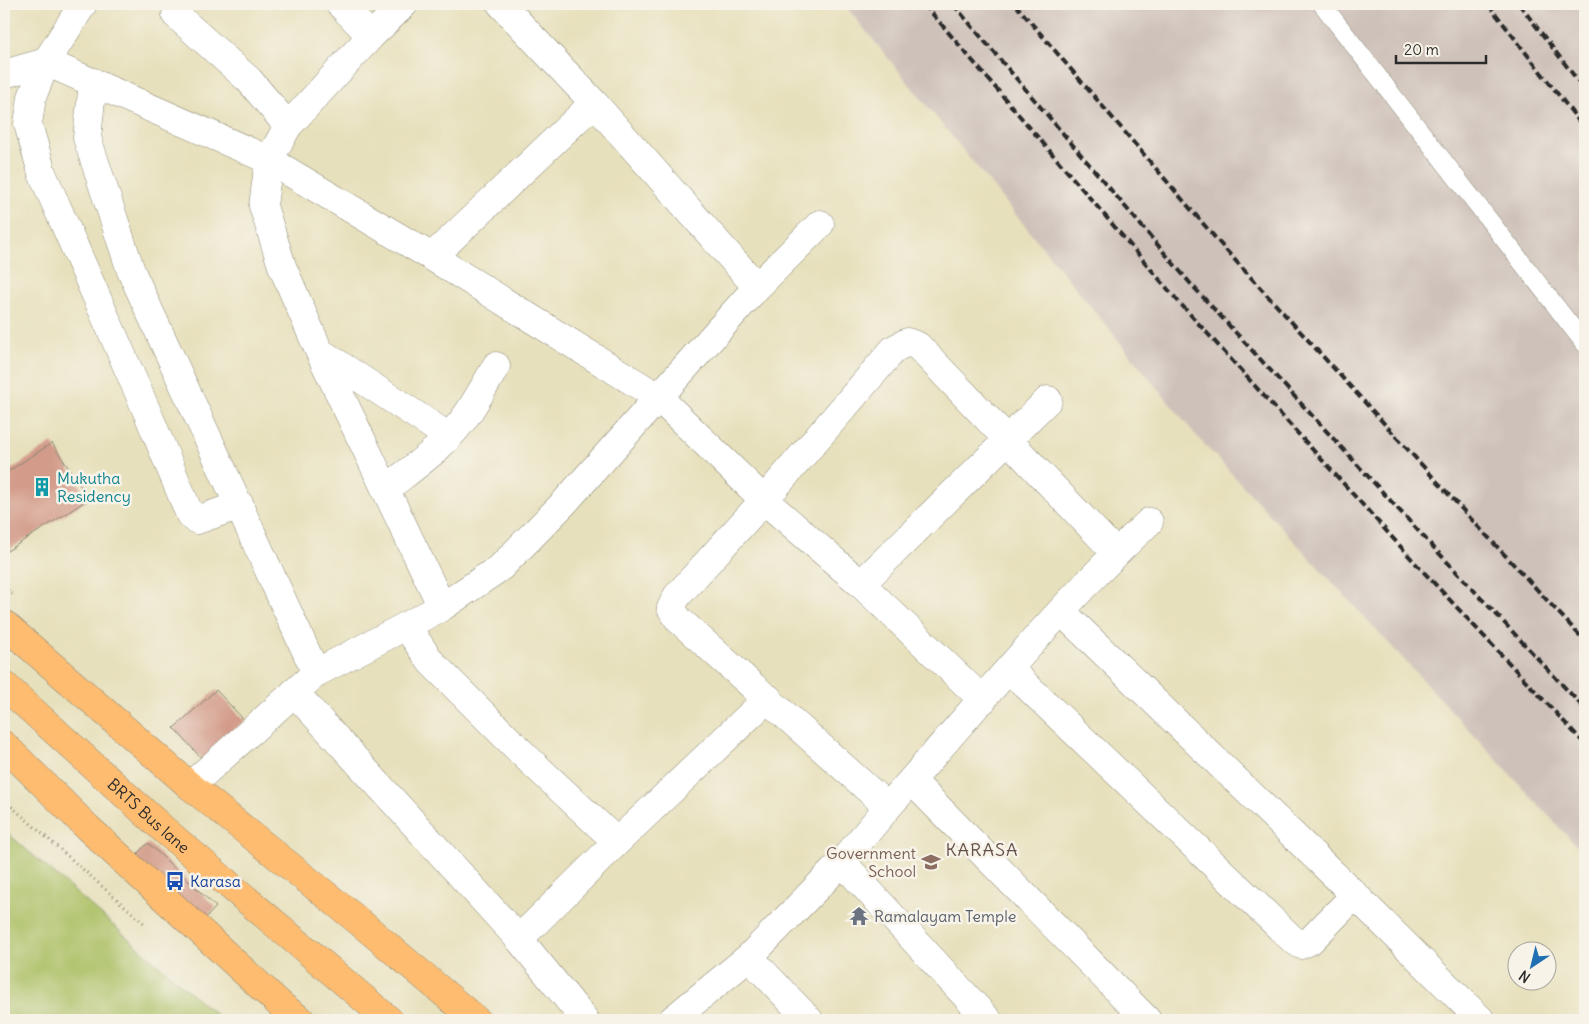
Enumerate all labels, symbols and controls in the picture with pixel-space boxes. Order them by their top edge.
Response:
scale bar [1396,32,1486,64]
text: 20 m [1404,40,1439,59]
place label: Mukutha Residency [57,468,131,506]
building icon: Mukutha Residency [31,476,53,498]
street label: BRTS Bus lane [104,774,194,857]
district label: KARASA [945,838,1019,861]
place label: Government School [826,843,917,881]
school or university icon: Government School [920,851,942,873]
bus stop icon: Karasa [164,870,186,892]
place label: Karasa [190,871,241,891]
temple icon: Ramalayam Temple [848,905,870,927]
place label: Ramalayam Temple [874,906,1016,926]
north arrow [1506,942,1556,992]
text: N [1515,966,1534,987]

